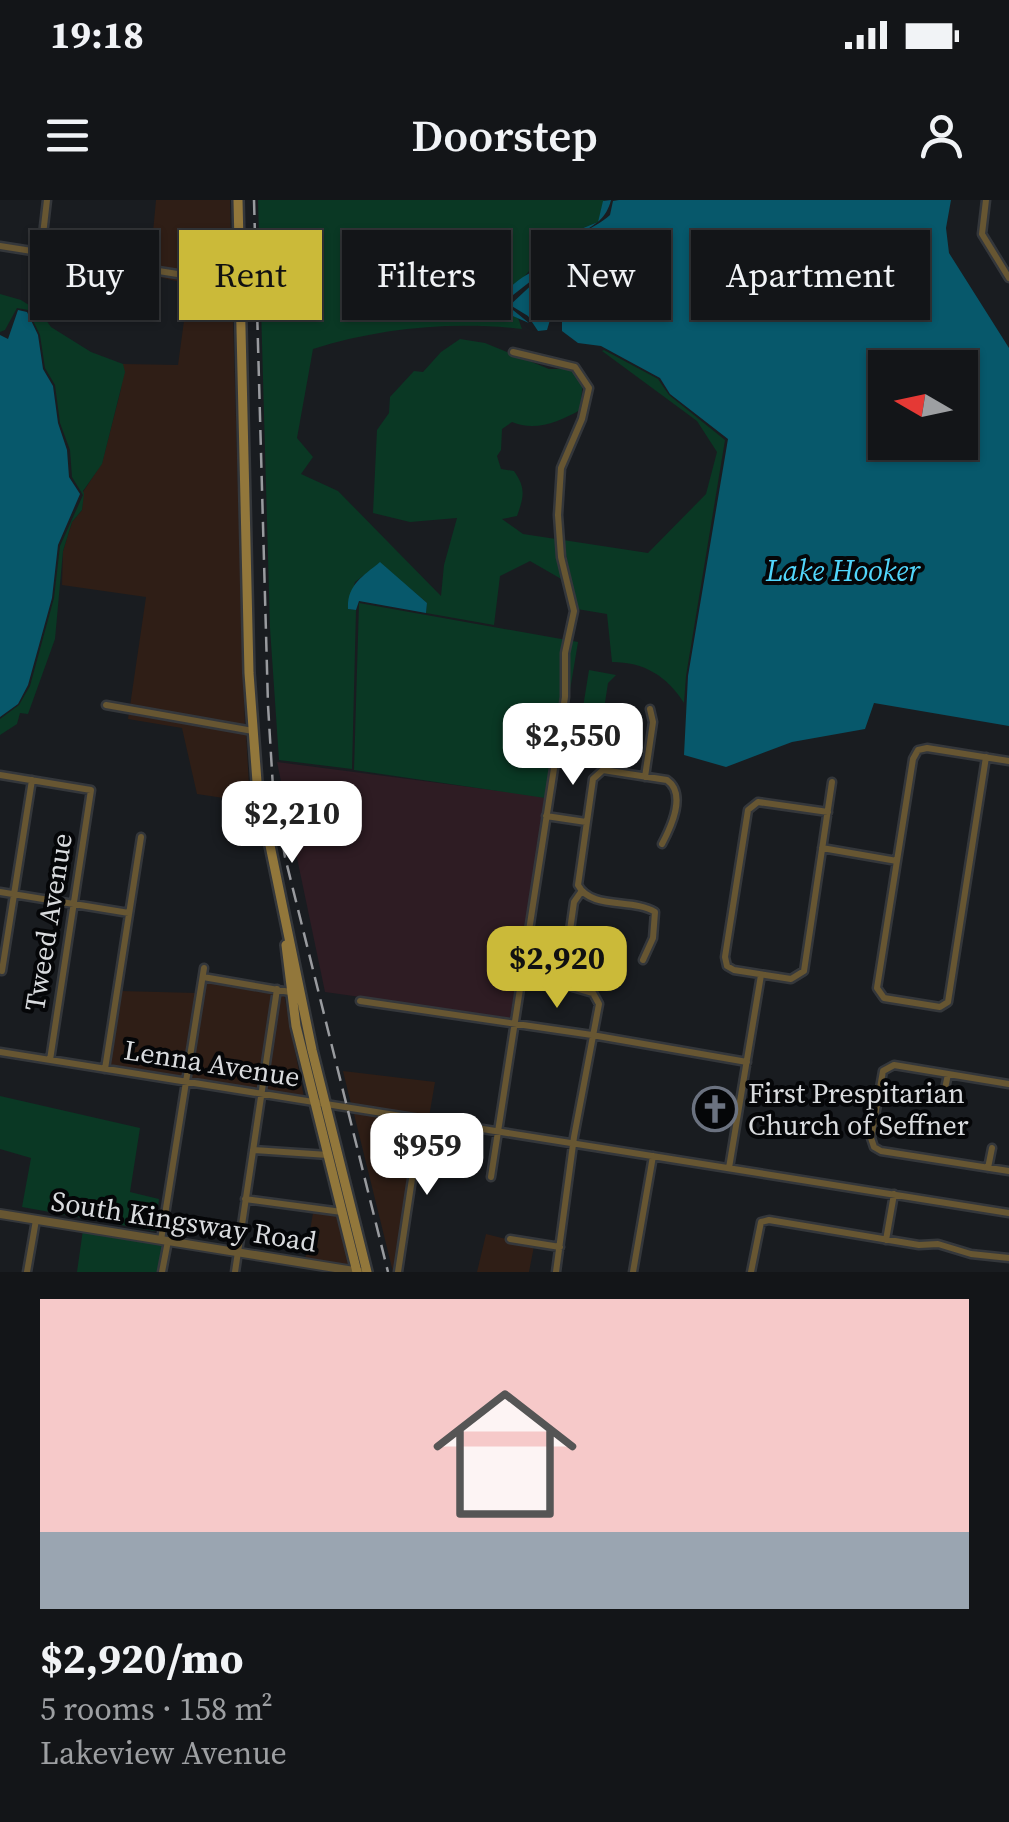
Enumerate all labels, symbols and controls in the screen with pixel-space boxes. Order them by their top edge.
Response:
text: 19:18 [50,9,144,61]
text: Doorstep [411,104,598,166]
icon: menu [40,108,95,163]
icon: person [914,108,969,163]
chip: Buy [30,230,159,320]
chip: Rent [179,230,322,320]
chip: Filters [342,230,511,320]
chip: New [531,230,671,320]
chip: Apartment [691,230,930,320]
north arrow [868,350,978,460]
map controls [868,350,978,460]
water label: Lake Hooker [765,550,921,591]
pin: $2,550 [492,703,654,788]
text: $2,550 [525,713,621,757]
pin: $2,210 [211,781,373,866]
text: $2,210 [244,791,340,835]
street label: Tweed Avenue [15,830,81,1014]
pin: $2,920 [476,926,638,1011]
text: $2,920 [509,936,605,980]
street label: Lenna Avenue [121,1030,303,1096]
place label: First Prespitarian Church of Seffner [748,1074,969,1144]
church icon: First Prespitarian Church of Seffner [692,1086,738,1132]
pin: $959 [368,1113,486,1198]
text: $959 [392,1123,462,1167]
street label: South Kingsway Road [49,1181,319,1261]
icon: home [415,1364,595,1544]
text: $2,920/mo [40,1629,243,1687]
text: 5 rooms · 158 m² [40,1687,273,1731]
text: Lakeview Avenue [40,1731,287,1775]

